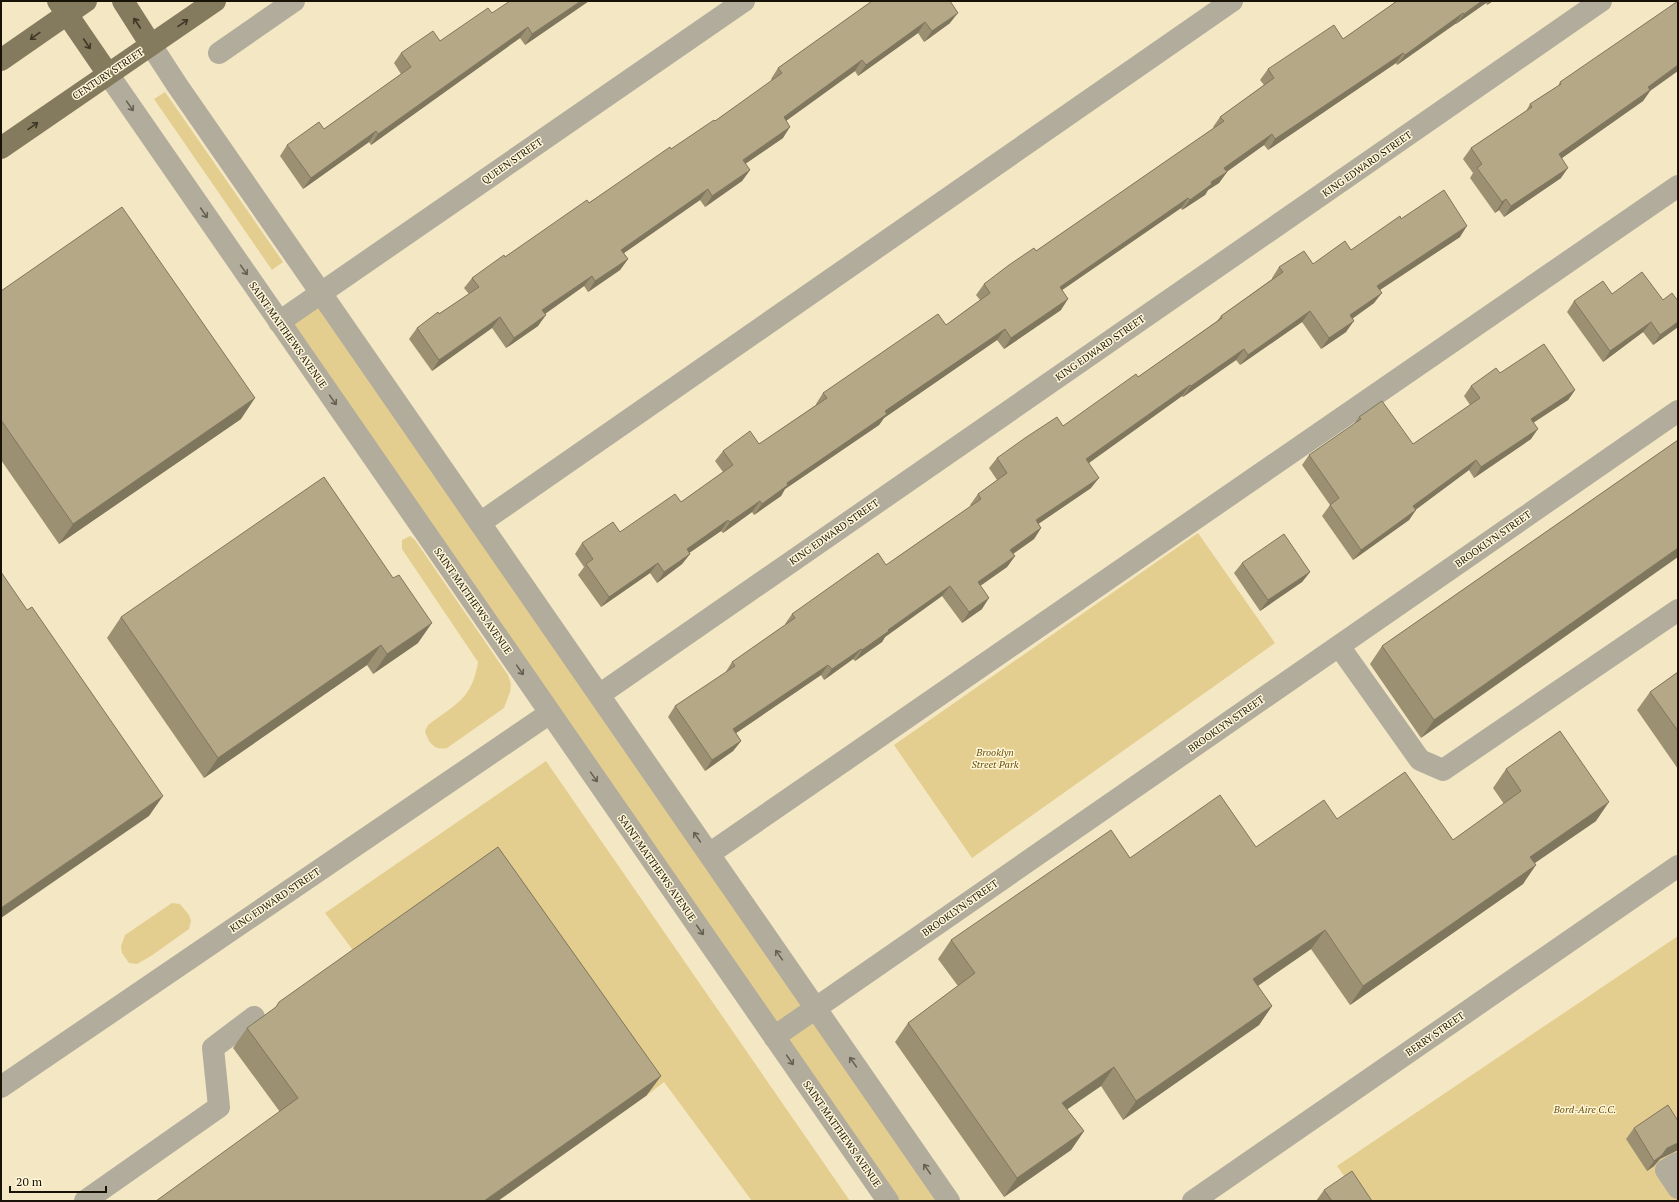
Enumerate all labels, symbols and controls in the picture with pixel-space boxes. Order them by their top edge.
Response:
one-way arrow [133,18,141,29]
one-way arrow [177,19,188,27]
one-way arrow [30,32,41,40]
one-way arrow [83,38,92,49]
street label: CENTURY STREET [70,45,146,103]
one-way arrow [126,100,134,111]
one-way arrow [27,122,38,130]
street label: KING EDWARD STREET [1320,128,1414,200]
street label: QUEEN STREET [479,135,545,187]
one-way arrow [200,207,208,218]
one-way arrow [240,264,248,275]
street label: SAINT MATTHEWS AVENUE [246,279,330,391]
street label: KING EDWARD STREET [1053,312,1147,384]
one-way arrow [329,394,337,405]
street label: KING EDWARD STREET [787,496,881,568]
street label: BROOKLYN STREET [1452,508,1534,570]
street label: SAINT MATTHEWS AVENUE [431,545,515,657]
one-way arrow [516,664,524,675]
street label: BROOKLYN STREET [1185,693,1267,755]
park label: Brooklyn Street Park [971,746,1019,771]
one-way arrow [590,771,598,782]
street label: SAINT MATTHEWS AVENUE [615,812,699,924]
one-way arrow [693,832,701,843]
street label: KING EDWARD STREET [227,865,323,935]
street label: BROOKLYN STREET [919,877,1001,939]
one-way arrow [696,924,704,935]
one-way arrow [775,950,783,961]
street label: BERRY STREET [1403,1009,1467,1059]
one-way arrow [786,1054,794,1065]
one-way arrow [849,1057,857,1068]
street label: SAINT MATTHEWS AVENUE [800,1078,884,1190]
park label: Bord-Aire C.C. [1553,1103,1616,1116]
one-way arrow [923,1164,931,1175]
scale bar [10,1168,106,1194]
text: 20 m [16,1174,43,1189]

